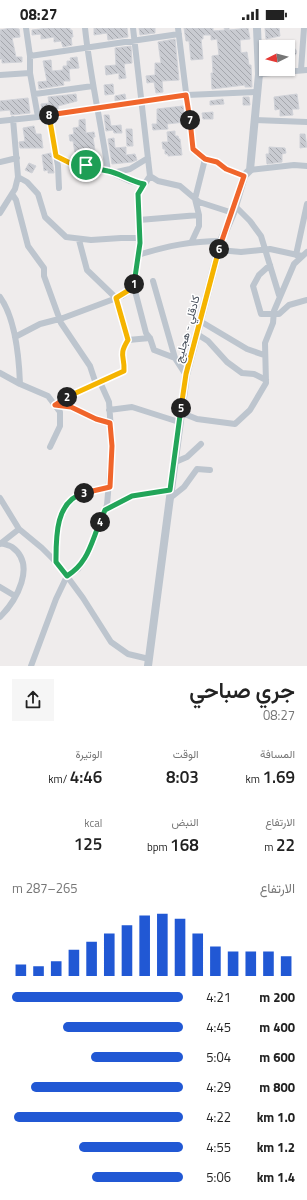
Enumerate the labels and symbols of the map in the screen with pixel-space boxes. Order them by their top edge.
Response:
north arrow [259,40,295,76]
pin: 8 [39,105,59,125]
pin: 7 [180,110,200,130]
pin [69,148,103,182]
pin: 6 [209,239,229,259]
pin: 1 [124,274,144,294]
street label: كادقلي - هجليج [170,293,206,365]
pin: 2 [57,387,77,407]
pin: 5 [171,398,191,418]
pin: 3 [74,483,94,503]
pin: 4 [90,512,110,532]

